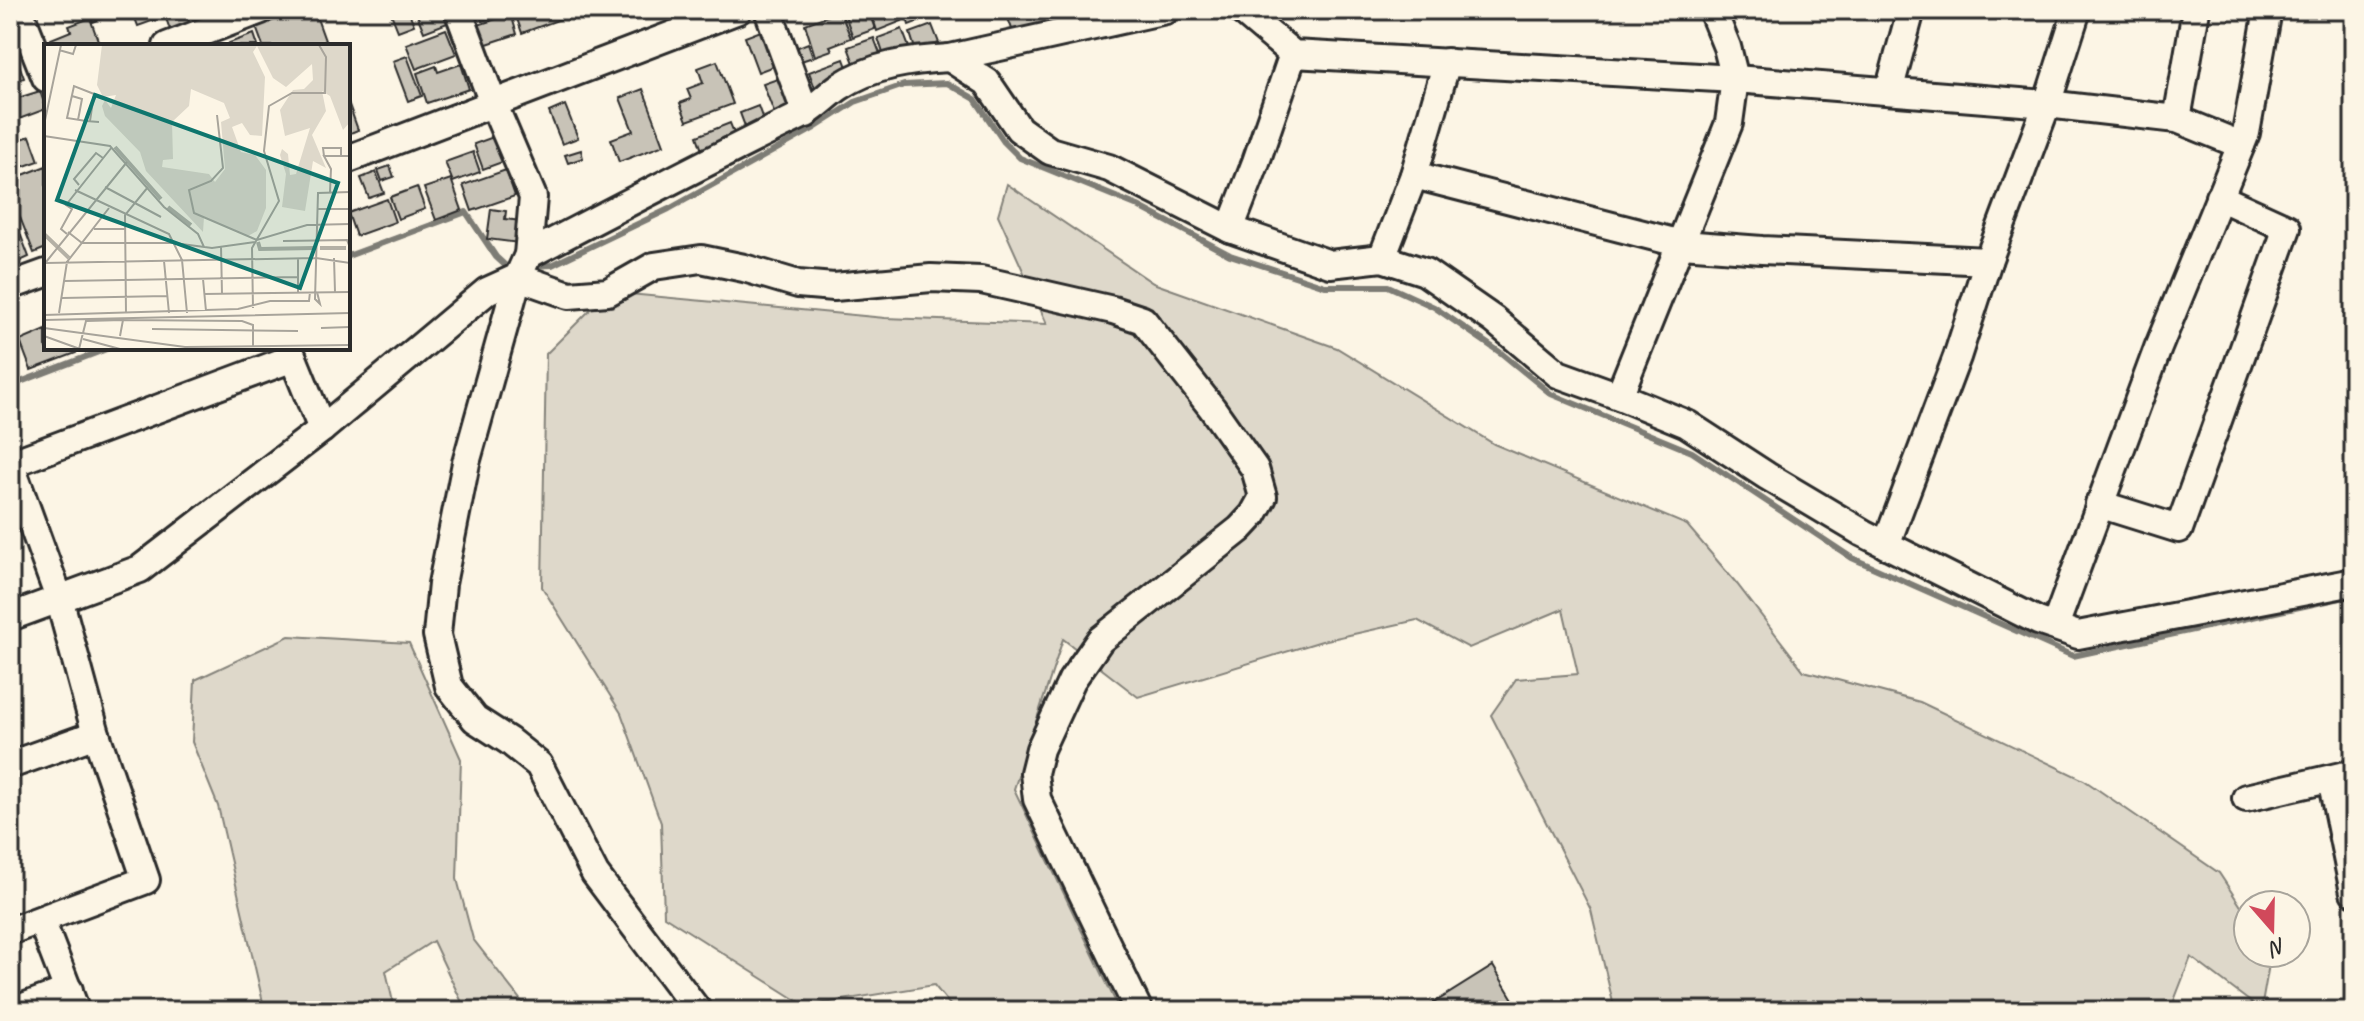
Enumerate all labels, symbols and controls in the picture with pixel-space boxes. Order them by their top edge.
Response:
inset map [44,44,350,350]
north arrow [2232,889,2312,969]
text: N [2264,931,2290,963]

